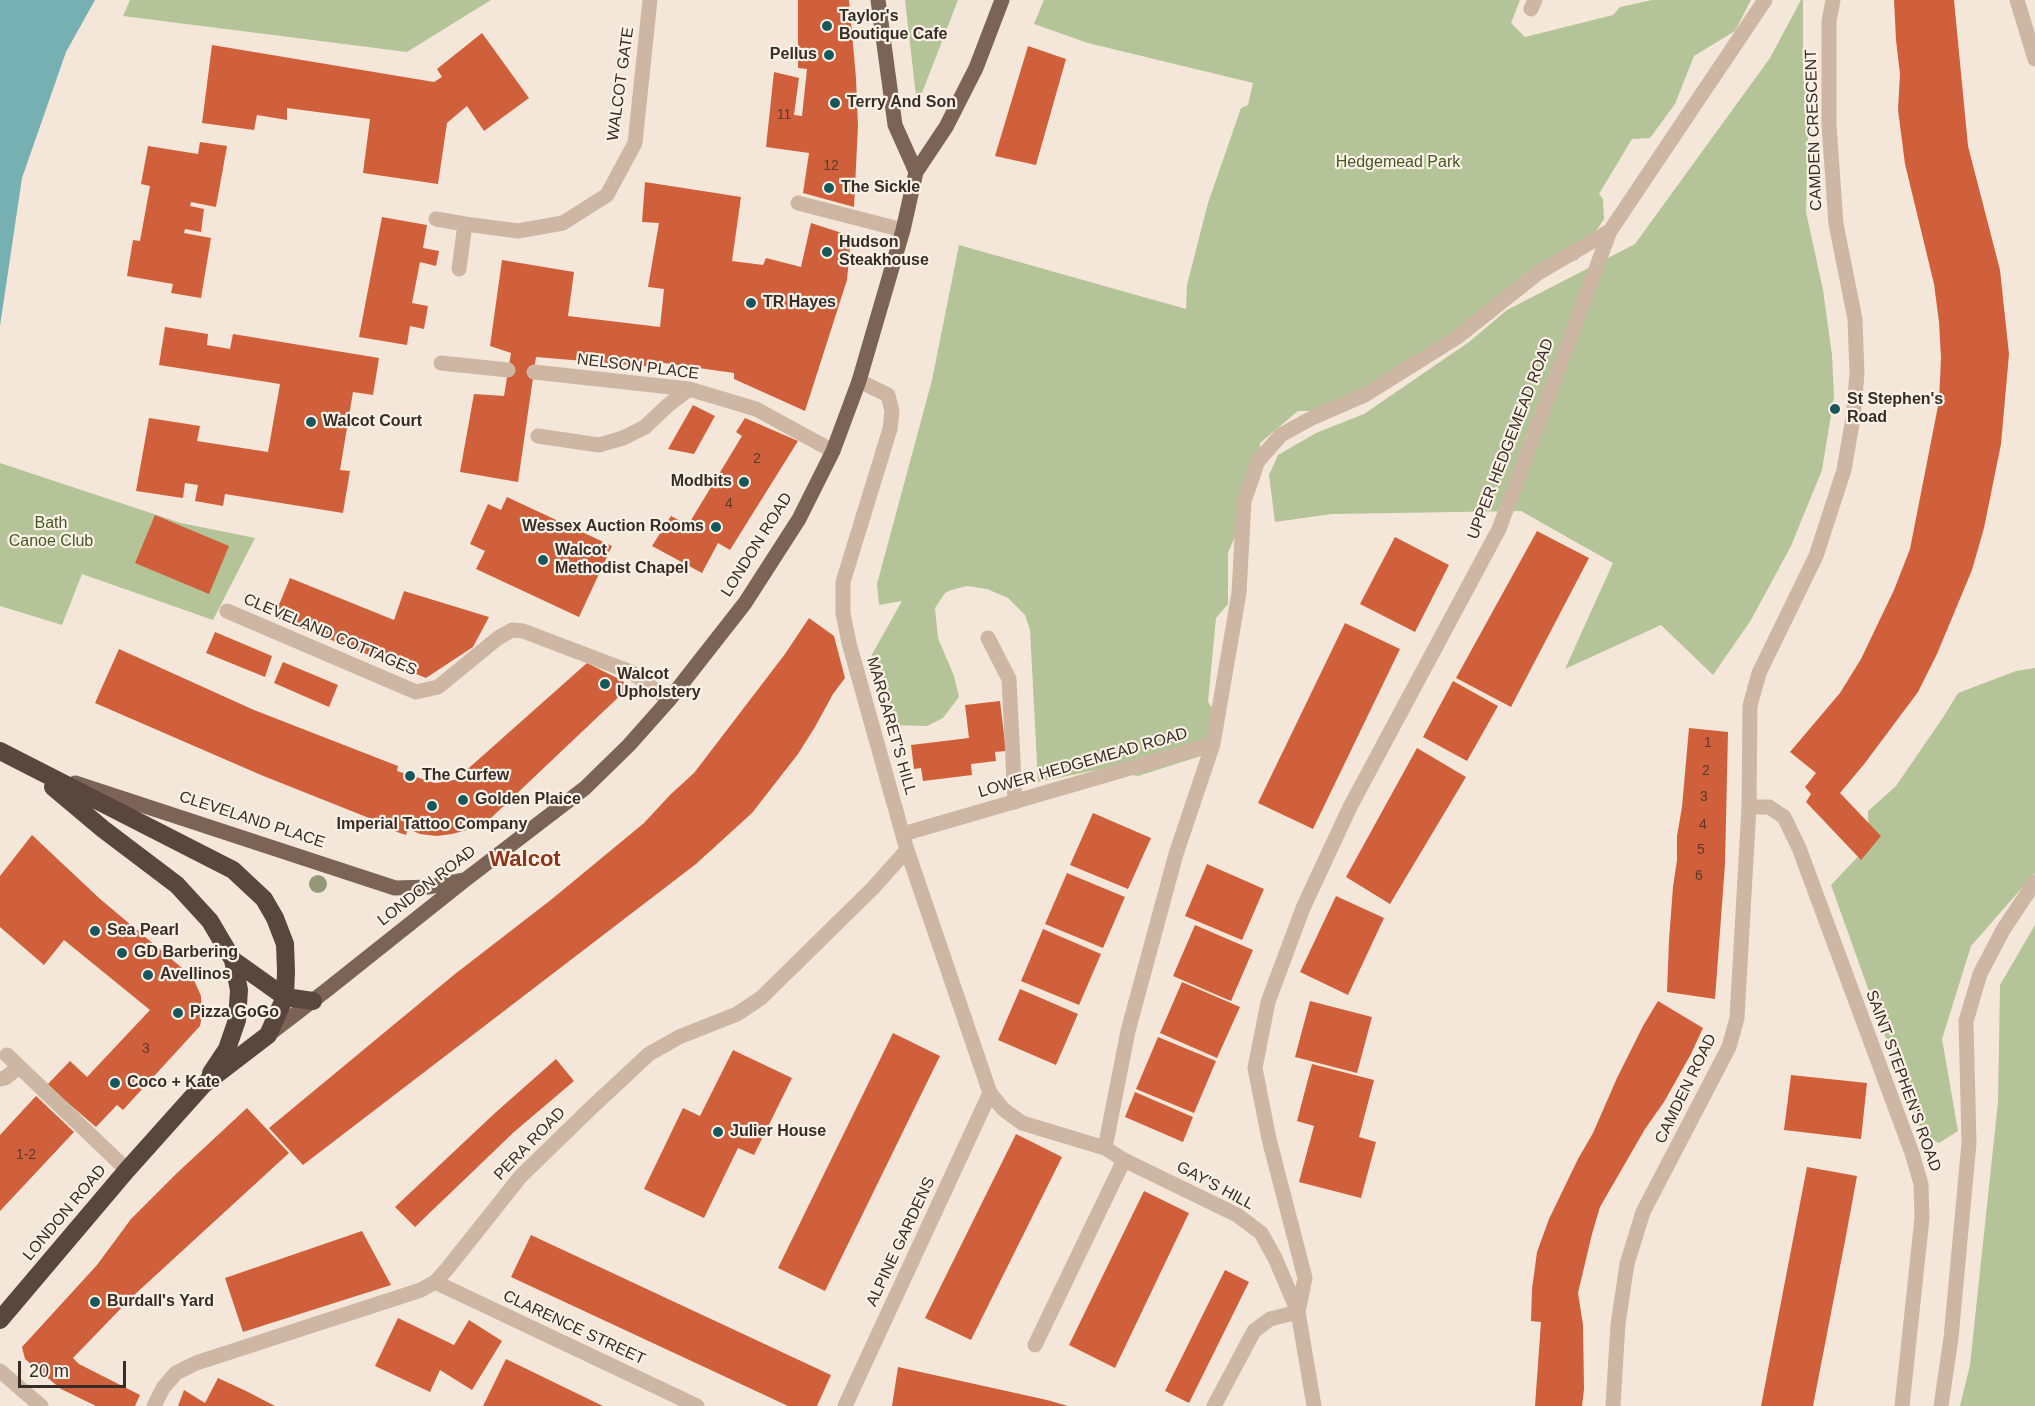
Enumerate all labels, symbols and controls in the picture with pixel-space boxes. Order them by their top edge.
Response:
place label: Taylor's Boutique Cafe [839,7,947,45]
marker: Taylor's Boutique Cafe [820,19,834,33]
street label: WALCOT GATE [604,26,638,142]
place label: Pellus [770,45,817,65]
marker: Pellus [822,48,836,62]
street label: CAMDEN CRESCENT [1802,49,1826,211]
place label: Terry And Son [847,93,956,113]
marker: Terry And Son [828,96,842,110]
house number: 11 [777,107,791,123]
park label: Hedgemead Park [1336,153,1460,173]
house number: 12 [823,158,839,174]
place label: The Sickle [841,178,920,198]
marker: The Sickle [822,181,836,195]
place label: Hudson Steakhouse [839,233,929,271]
marker: Hudson Steakhouse [820,245,834,259]
place label: TR Hayes [763,293,836,313]
marker: TR Hayes [744,296,758,310]
street label: UPPER HEDGEMEAD ROAD [1464,336,1558,542]
street label: NELSON PLACE [576,350,700,384]
place label: St Stephen's Road [1847,390,1943,428]
marker: St Stephen's Road [1828,402,1842,416]
place label: Walcot Court [323,412,422,432]
marker: Walcot Court [304,415,318,429]
house number: 2 [753,451,761,467]
place label: Modbits [671,472,732,492]
marker: Modbits [737,475,751,489]
street label: LONDON ROAD [717,489,797,601]
house number: 4 [725,496,733,512]
park label: Bath Canoe Club [9,514,93,552]
place label: Wessex Auction Rooms [522,517,704,537]
marker: Wessex Auction Rooms [709,520,723,534]
place label: Walcot Methodist Chapel [555,541,688,579]
marker: Walcot Methodist Chapel [536,553,550,567]
street label: CLEVELAND COTTAGES [240,590,420,680]
street label: MARGARET'S HILL [862,655,920,797]
place label: Walcot Upholstery [617,665,701,703]
marker: Walcot Upholstery [598,677,612,691]
street label: LOWER HEDGEMEAD ROAD [976,724,1190,802]
house number: 1 [1704,735,1712,751]
house number: 2 [1702,763,1710,779]
place label: The Curfew [422,766,509,786]
marker: The Curfew [403,769,417,783]
street label: CLEVELAND PLACE [177,787,327,853]
house number: 3 [1700,789,1708,805]
place label: Golden Plaice [475,790,581,810]
marker: Golden Plaice [456,793,470,807]
marker: Imperial Tattoo Company [425,799,439,813]
place label: Imperial Tattoo Company [337,815,527,835]
house number: 4 [1699,817,1707,833]
street label: LONDON ROAD [374,842,480,930]
house number: 5 [1697,842,1705,858]
district label: Walcot [489,847,561,873]
house number: 6 [1695,868,1703,884]
place label: Sea Pearl [107,921,179,941]
marker: Sea Pearl [88,924,102,938]
place label: GD Barbering [134,943,238,963]
marker: GD Barbering [115,946,129,960]
place label: Avellinos [160,965,231,985]
marker: Avellinos [141,968,155,982]
street label: SAINT STEPHEN'S ROAD [1861,988,1945,1174]
place label: Pizza GoGo [190,1003,279,1023]
marker: Pizza GoGo [171,1006,185,1020]
street label: CAMDEN ROAD [1651,1031,1721,1147]
house number: 3 [142,1041,150,1057]
place label: Coco + Kate [127,1073,220,1093]
marker: Coco + Kate [108,1076,122,1090]
street label: PERA ROAD [490,1103,570,1185]
place label: Julier House [730,1122,826,1142]
marker: Julier House [711,1125,725,1139]
house number: 1-2 [16,1147,36,1163]
street label: GAY'S HILL [1173,1158,1257,1214]
street label: LONDON ROAD [19,1161,111,1265]
street label: ALPINE GARDENS [863,1174,939,1310]
street label: CLARENCE STREET [500,1287,648,1369]
place label: Burdall's Yard [107,1292,214,1312]
marker: Burdall's Yard [88,1295,102,1309]
scale bar [21,1349,129,1387]
text: 20 m [29,1361,69,1381]

